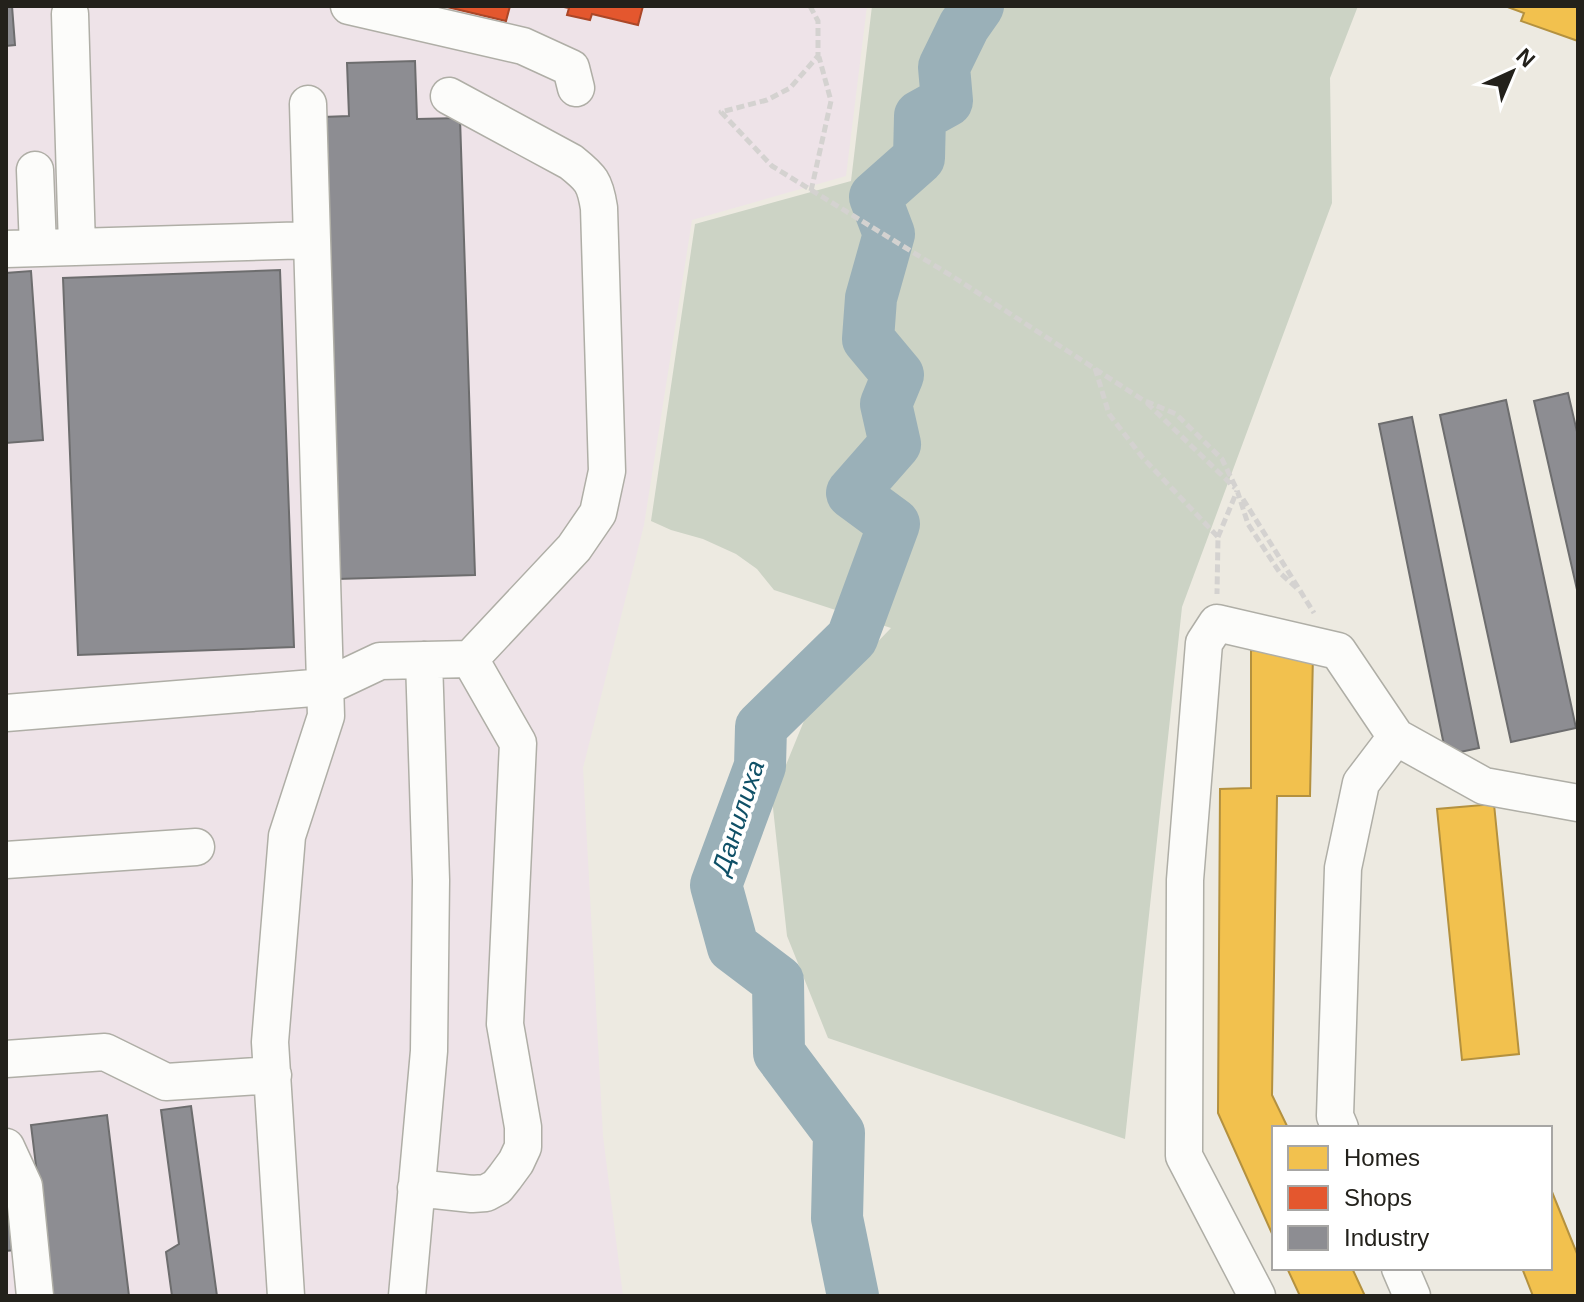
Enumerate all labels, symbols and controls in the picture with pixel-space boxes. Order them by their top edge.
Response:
north arrow [1472,32,1552,112]
text: N [1511,43,1540,72]
water label: Данилиха [705,756,770,881]
legend [1272,1126,1552,1270]
text: Homes [1344,1144,1420,1171]
text: Shops [1344,1184,1412,1211]
text: Industry [1344,1224,1429,1251]

